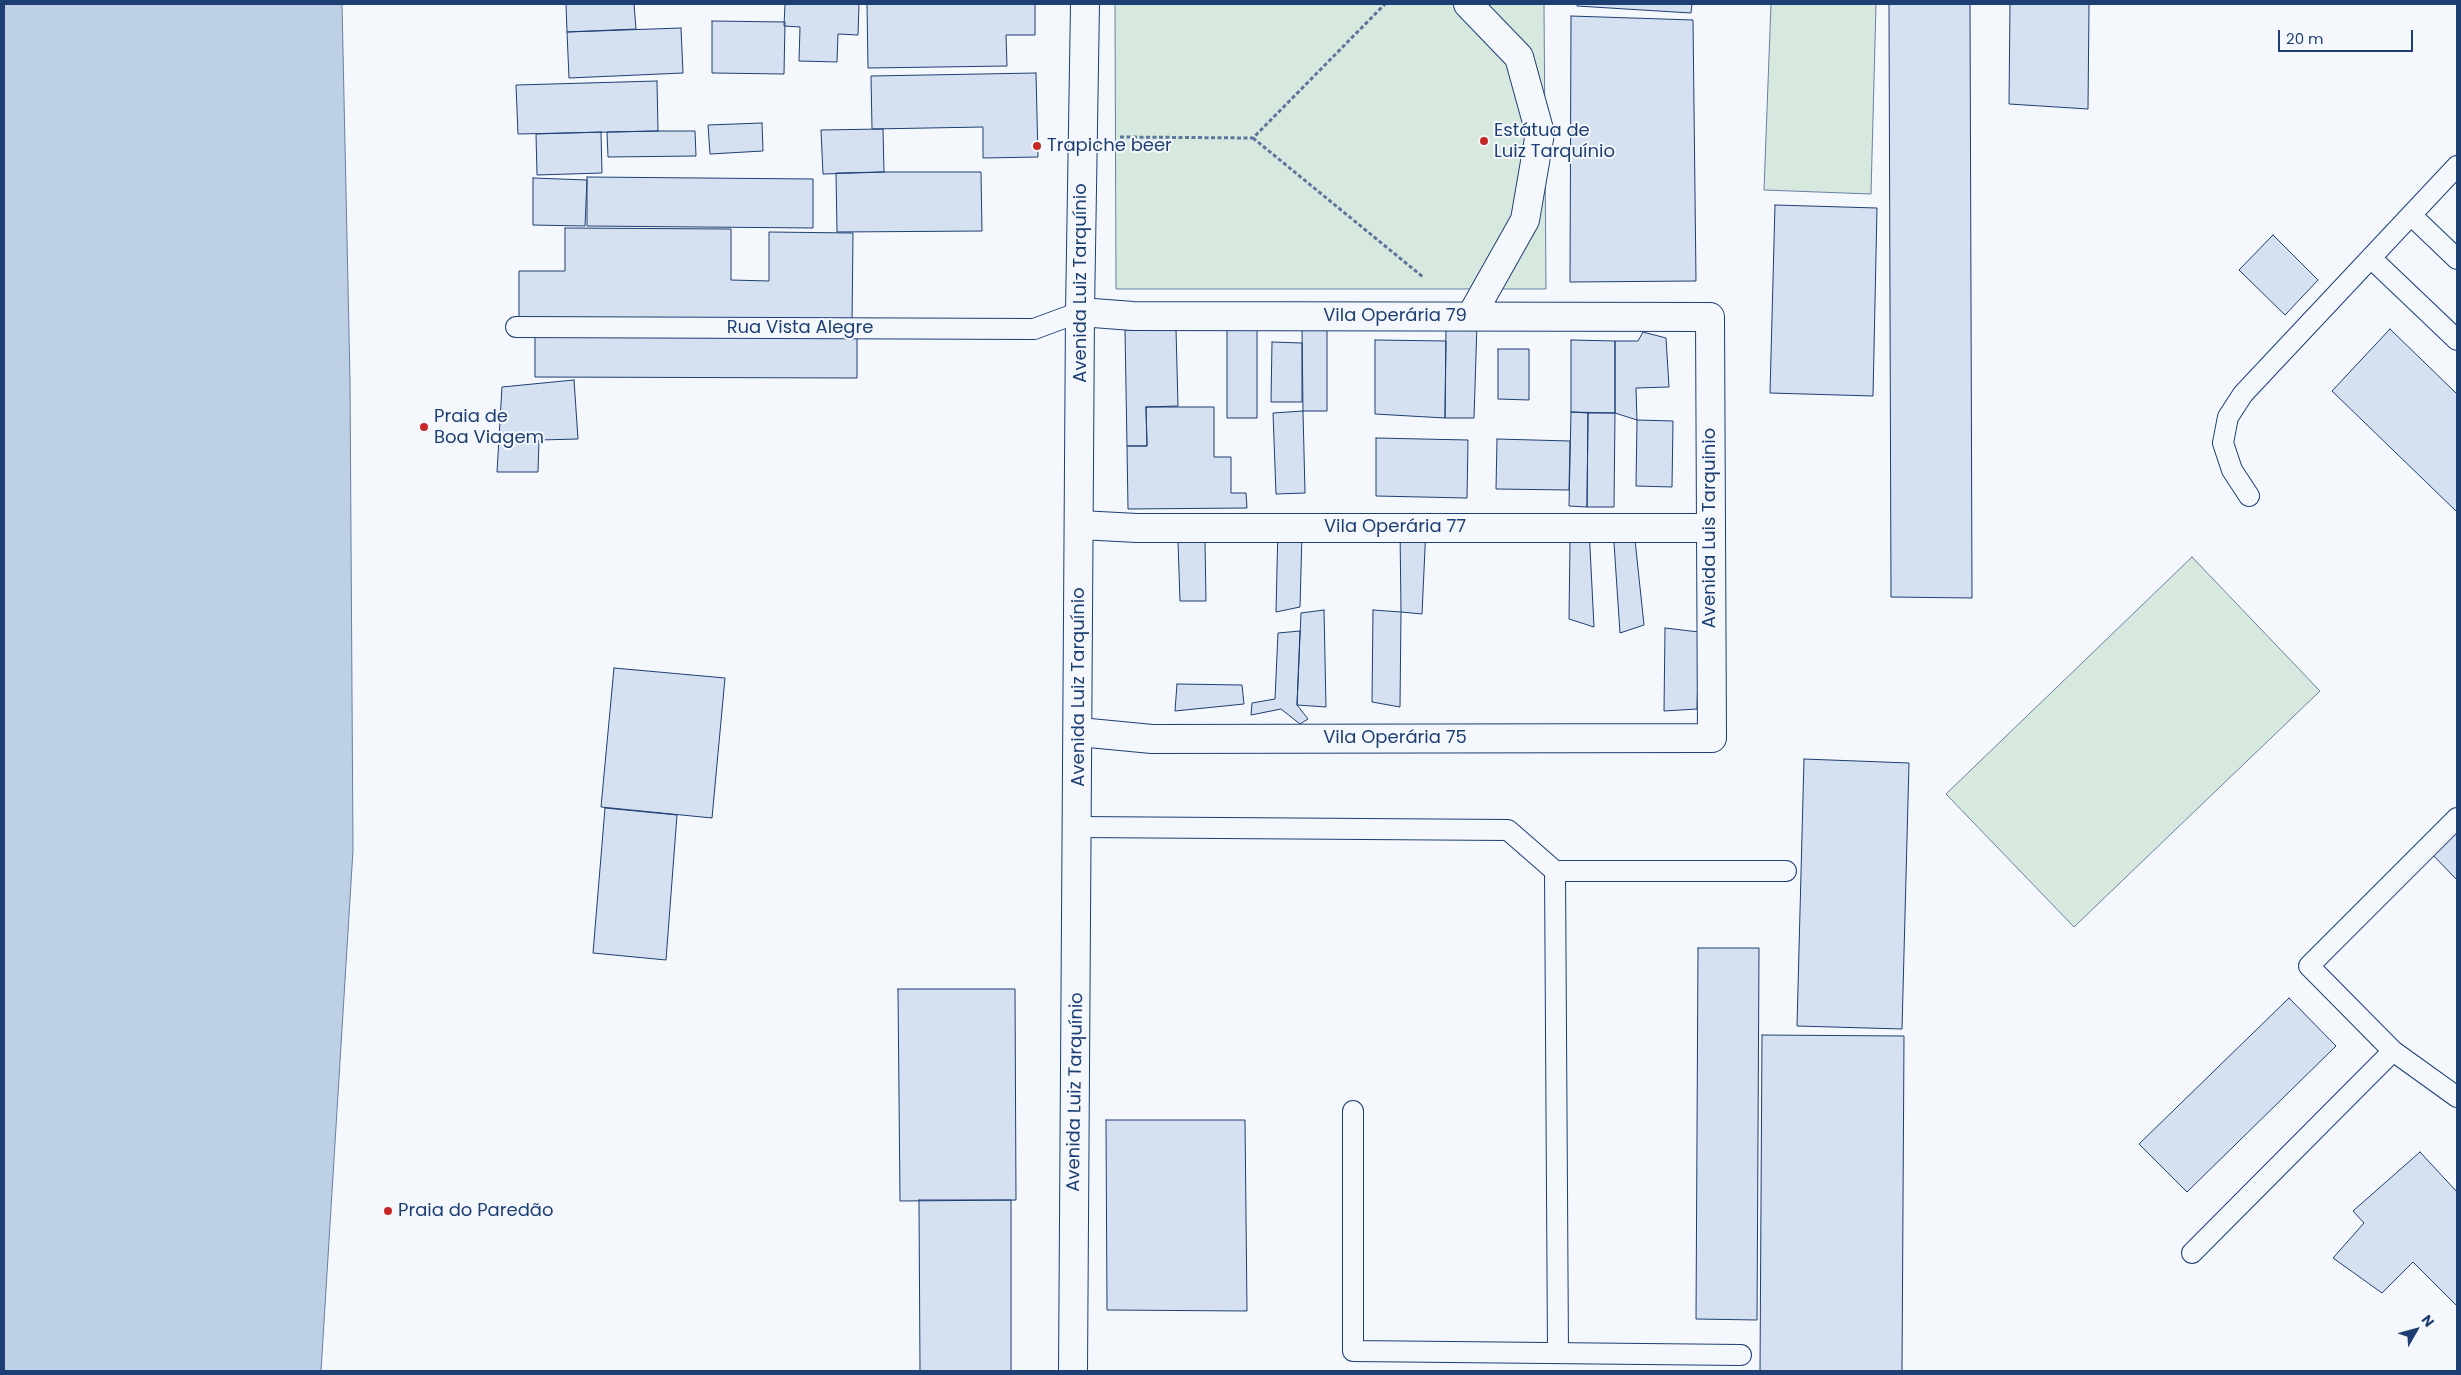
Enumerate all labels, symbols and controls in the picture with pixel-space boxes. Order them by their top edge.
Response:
scale bar [2281,20,2416,52]
text: 20 m [2286,28,2324,49]
place label: Estátua de Luiz Tarquínio [1494,120,1615,162]
place label: Trapiche beer [1047,135,1172,157]
marker: Estátua de Luiz Tarquínio [1478,135,1490,147]
marker: Trapiche beer [1031,140,1043,152]
street label: Avenida Luiz Tarquínio [1070,183,1092,383]
street label: Vila Operária 79 [1323,305,1467,327]
street label: Rua Vista Alegre [727,317,873,339]
place label: Praia de Boa Viagem [434,406,544,448]
marker: Praia de Boa Viagem [418,421,430,433]
street label: Avenida Luis Tarquinio [1699,428,1721,628]
street label: Vila Operária 77 [1324,516,1466,538]
street label: Avenida Luiz Tarquínio [1068,587,1090,787]
street label: Vila Operária 75 [1323,727,1467,749]
street label: Avenida Luiz Tarquínio [1063,992,1089,1192]
place label: Praia do Paredão [398,1200,554,1222]
marker: Praia do Paredão [382,1205,394,1217]
north arrow [2391,1305,2441,1355]
text: N [2417,1310,2439,1331]

